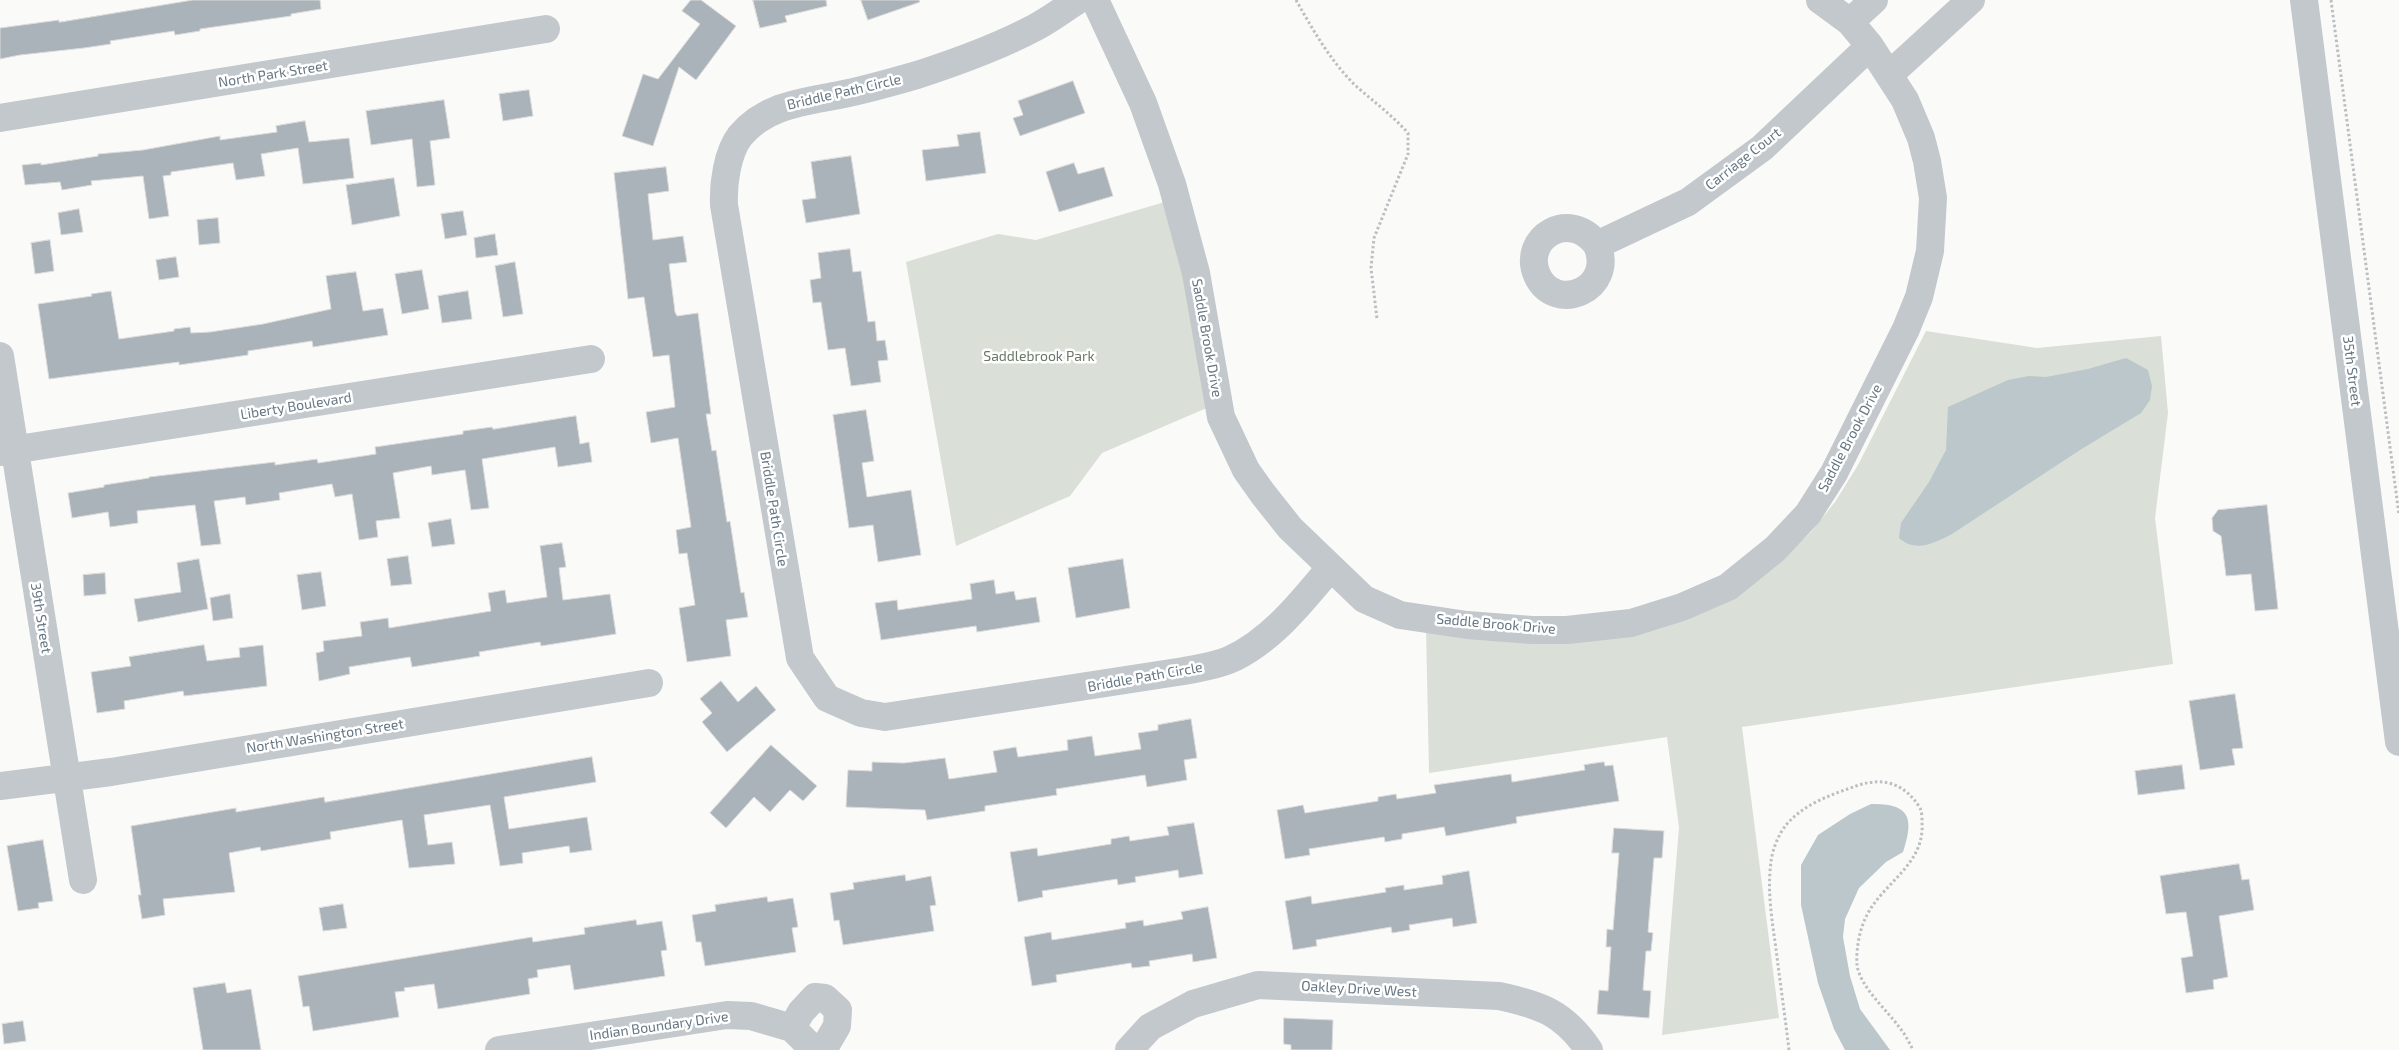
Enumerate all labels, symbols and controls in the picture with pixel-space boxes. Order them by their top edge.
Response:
street label: North Park Street [217,57,329,91]
street label: Briddle Path Circle [785,71,903,113]
street label: Carriage Court [1702,124,1784,194]
street label: Saddle Brook Drive [1188,278,1226,398]
street label: 35th Street [2339,335,2365,407]
park label: Saddlebrook Park [983,348,1095,364]
street label: Saddle Brook Drive [1814,381,1886,495]
street label: Liberty Boulevard [239,389,353,423]
street label: Briddle Path Circle [757,450,791,568]
street label: 39th Street [27,581,55,655]
street label: Saddle Brook Drive [1436,610,1556,638]
street label: Briddle Path Circle [1086,659,1204,695]
street label: North Washington Street [245,715,405,757]
street label: Oakley Drive West [1301,978,1417,1000]
street label: Indian Boundary Drive [588,1008,730,1044]

